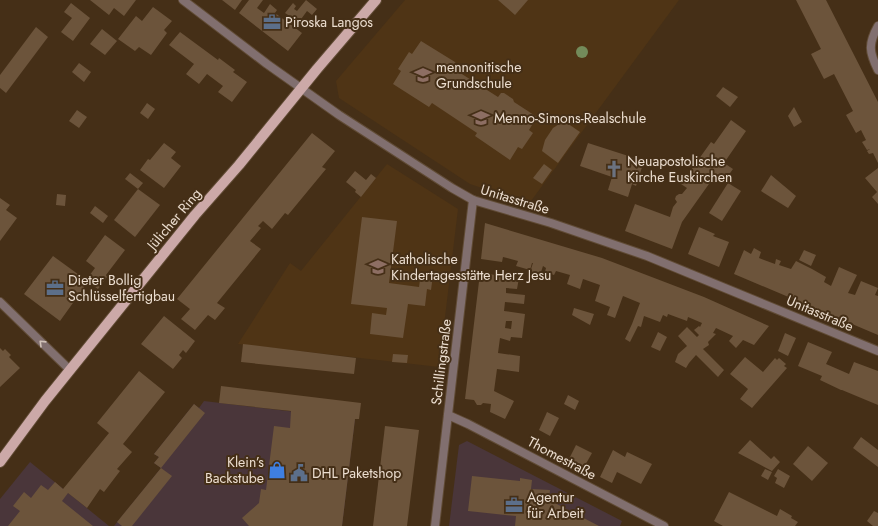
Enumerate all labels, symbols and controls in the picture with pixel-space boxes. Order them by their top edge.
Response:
office icon: Piroska Langos [262,12,282,32]
place label: Piroska Langos [285,12,373,32]
place label: mennonitische Grundschule [436,57,521,93]
school or university icon: mennonitische Grundschule [413,65,433,85]
school or university icon: Menno-Simons-Realschule [471,108,491,128]
place label: Menno-Simons-Realschule [494,108,646,128]
place label: Neuapostolische Kirche Euskirchen [627,151,732,187]
church icon: Neuapostolische Kirche Euskirchen [604,159,624,179]
street label: Unitasstraße [478,179,552,219]
street label: Jülicher Ring [141,184,206,256]
place label: Katholische Kindertagesstätte Herz Jesu [391,249,551,285]
school or university icon: Katholische Kindertagesstätte Herz Jesu [368,257,388,277]
place label: Dieter Bollig Schlüsselfertigbau [68,270,175,306]
office icon: Dieter Bollig Schlüsselfertigbau [45,278,65,298]
street label: Unitasstraße [783,290,857,336]
street label: Schillingstraße [426,318,456,406]
one-way arrow [39,340,47,347]
street label: Thomestraße [524,431,600,485]
place label: Klein’s Backstube [205,452,264,488]
shop icon: Klein’s Backstube [267,460,287,480]
public building icon: DHL Paketshop [289,463,309,483]
place label: DHL Paketshop [312,463,401,483]
place label: Agentur für Arbeit [527,487,584,523]
office icon: Agentur für Arbeit [504,495,524,515]

